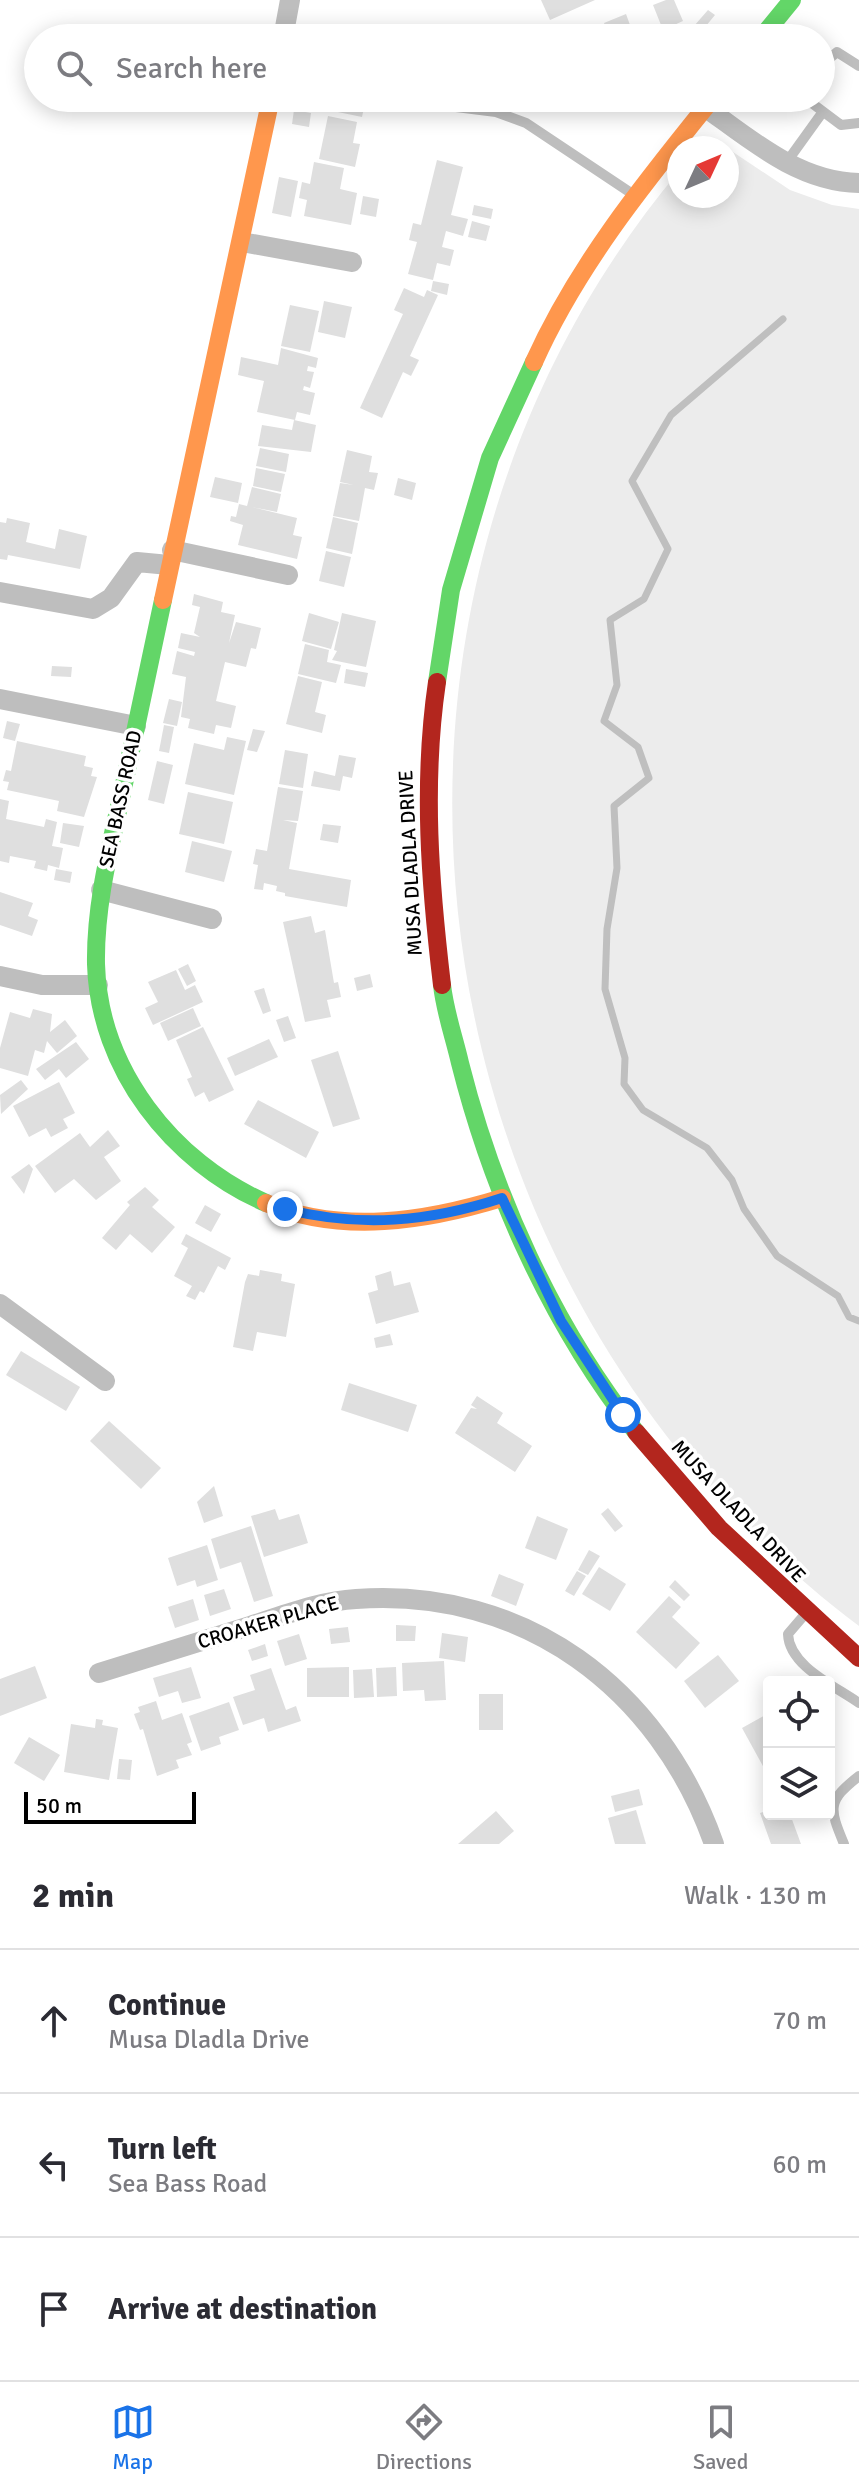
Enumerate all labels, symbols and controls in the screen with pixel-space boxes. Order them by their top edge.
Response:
search box [24,24,835,112]
icon: search [52,46,96,90]
text: Search here [116,50,267,87]
north arrow [667,136,739,208]
street label: SEA BASS ROAD [94,728,147,870]
street label: MUSA DLADLA DRIVE [393,769,428,957]
route end [267,1191,303,1227]
route start [605,1397,641,1433]
street label: MUSA DLADLA DRIVE [666,1435,811,1588]
street label: CROAKER PLACE [195,1590,342,1655]
map controls [763,1676,835,1820]
button: locate [763,1676,835,1748]
button: layers [763,1748,835,1820]
scale bar [24,1788,196,1824]
text: 50 m [36,1792,82,1819]
text: 2 min [32,1875,114,1917]
text: Walk · 130 m [684,1880,827,1912]
text: Continue [108,1987,226,2024]
icon: ahead [32,1999,76,2043]
text: 70 m [772,2005,827,2037]
text: Musa Dladla Drive [108,2024,310,2056]
text: Turn left [108,2131,217,2168]
icon: left [32,2143,76,2187]
text: 60 m [772,2149,827,2181]
text: Sea Bass Road [108,2168,267,2200]
icon: arrive [32,2287,76,2331]
text: Arrive at destination [108,2291,377,2328]
tab: Map [111,2400,155,2475]
tab: Directions [376,2400,472,2475]
tab: Saved [693,2400,748,2475]

